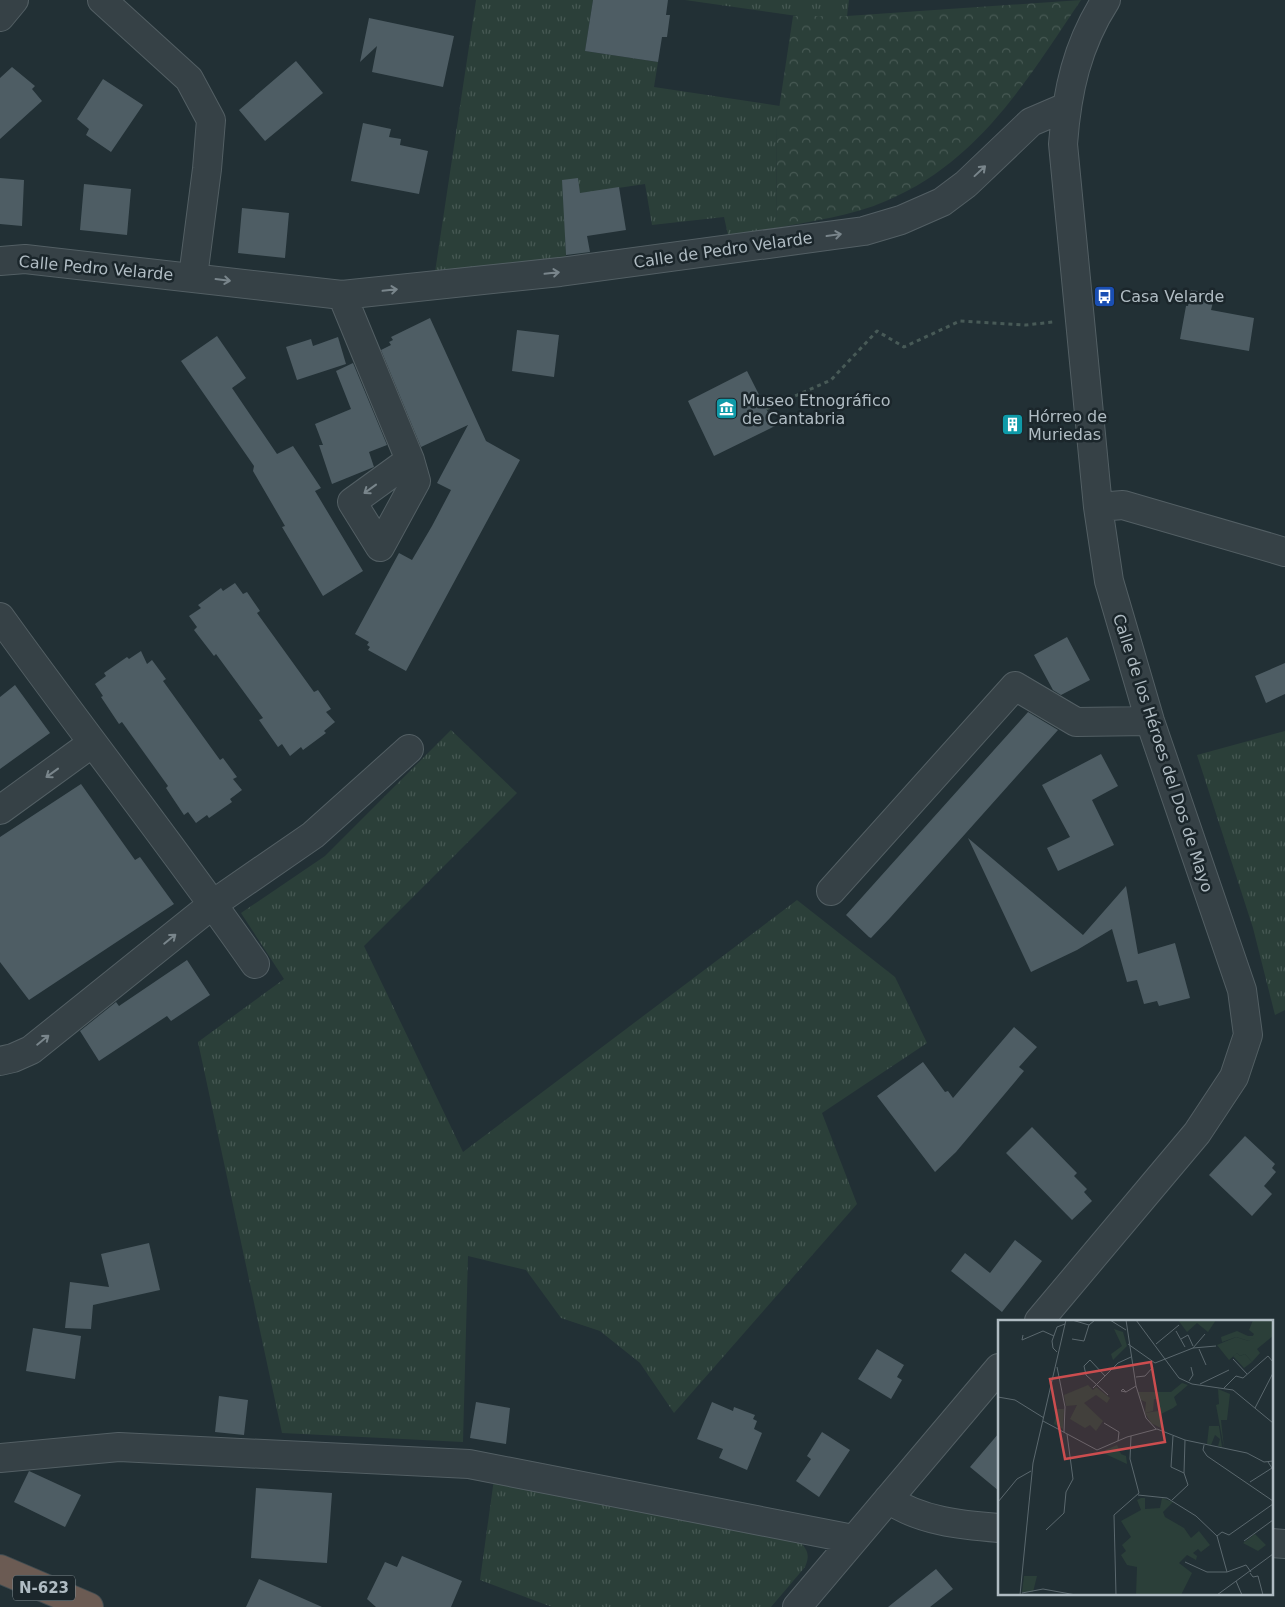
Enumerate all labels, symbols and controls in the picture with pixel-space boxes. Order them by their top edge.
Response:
one-way arrow [973,165,986,177]
street label: Calle de Pedro Velarde [632,228,814,272]
one-way arrow [826,229,842,239]
street label: Calle Pedro Velarde [18,252,174,284]
one-way arrow [543,268,559,278]
one-way arrow [214,275,230,285]
bus stop icon: Casa Velarde [1092,284,1116,308]
one-way arrow [382,285,398,295]
place label: Casa Velarde [1120,287,1224,306]
place label: Museo Etnográfico de Cantabria [742,391,891,428]
museum icon: Museo Etnográfico de Cantabria [714,397,738,421]
place label: Hórreo de Muriedas [1028,407,1107,444]
building icon: Hórreo de Muriedas [1000,413,1024,437]
one-way arrow [363,484,377,494]
street label: Calle de los Héroes del Dos de Mayo [1109,611,1217,895]
one-way arrow [45,768,59,778]
one-way arrow [163,933,176,944]
one-way arrow [36,1034,49,1045]
inset map [998,1320,1272,1594]
road number: N-623 [13,1576,75,1600]

